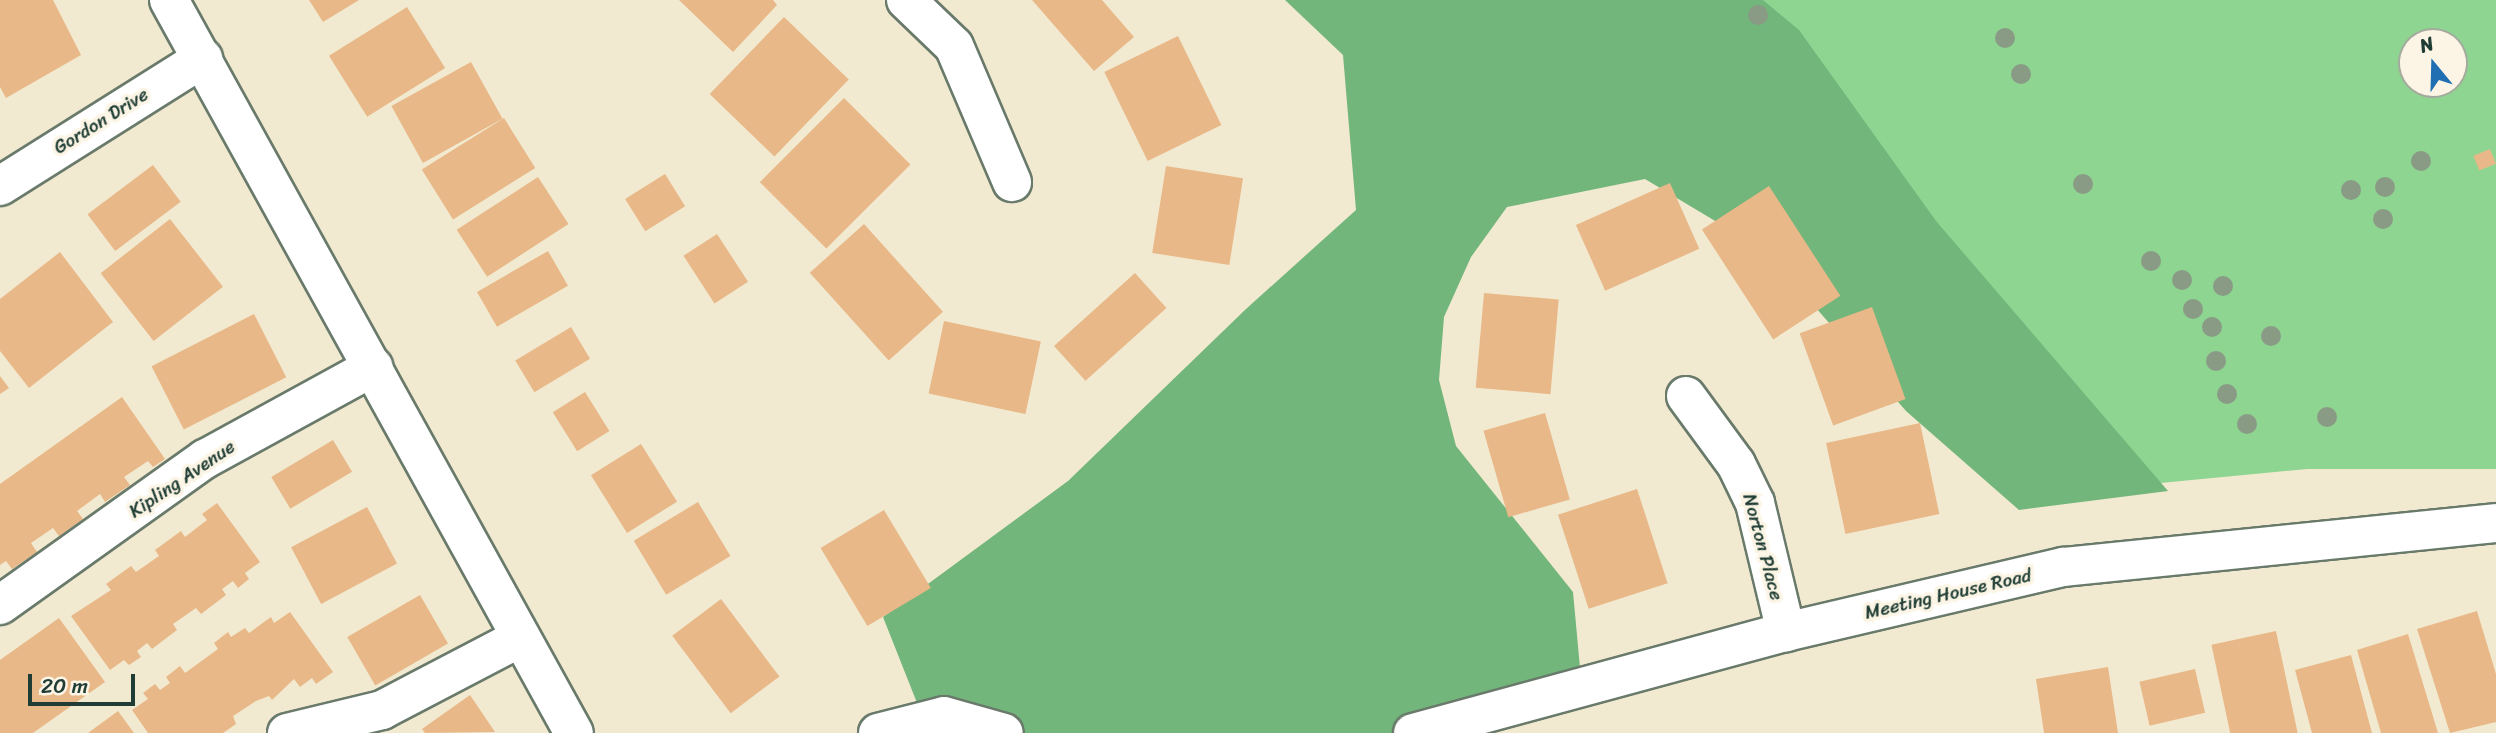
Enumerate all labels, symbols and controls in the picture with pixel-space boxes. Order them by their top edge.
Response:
text: N [2415,27,2438,62]
north arrow [2398,28,2468,98]
street label: Gordon Drive [50,83,152,159]
street label: Kipling Avenue [125,435,239,523]
street label: Norton Place [1738,491,1788,603]
street label: Meeting House Road [1863,564,2033,624]
scale bar [32,660,138,704]
text: 20 m [41,667,88,705]

